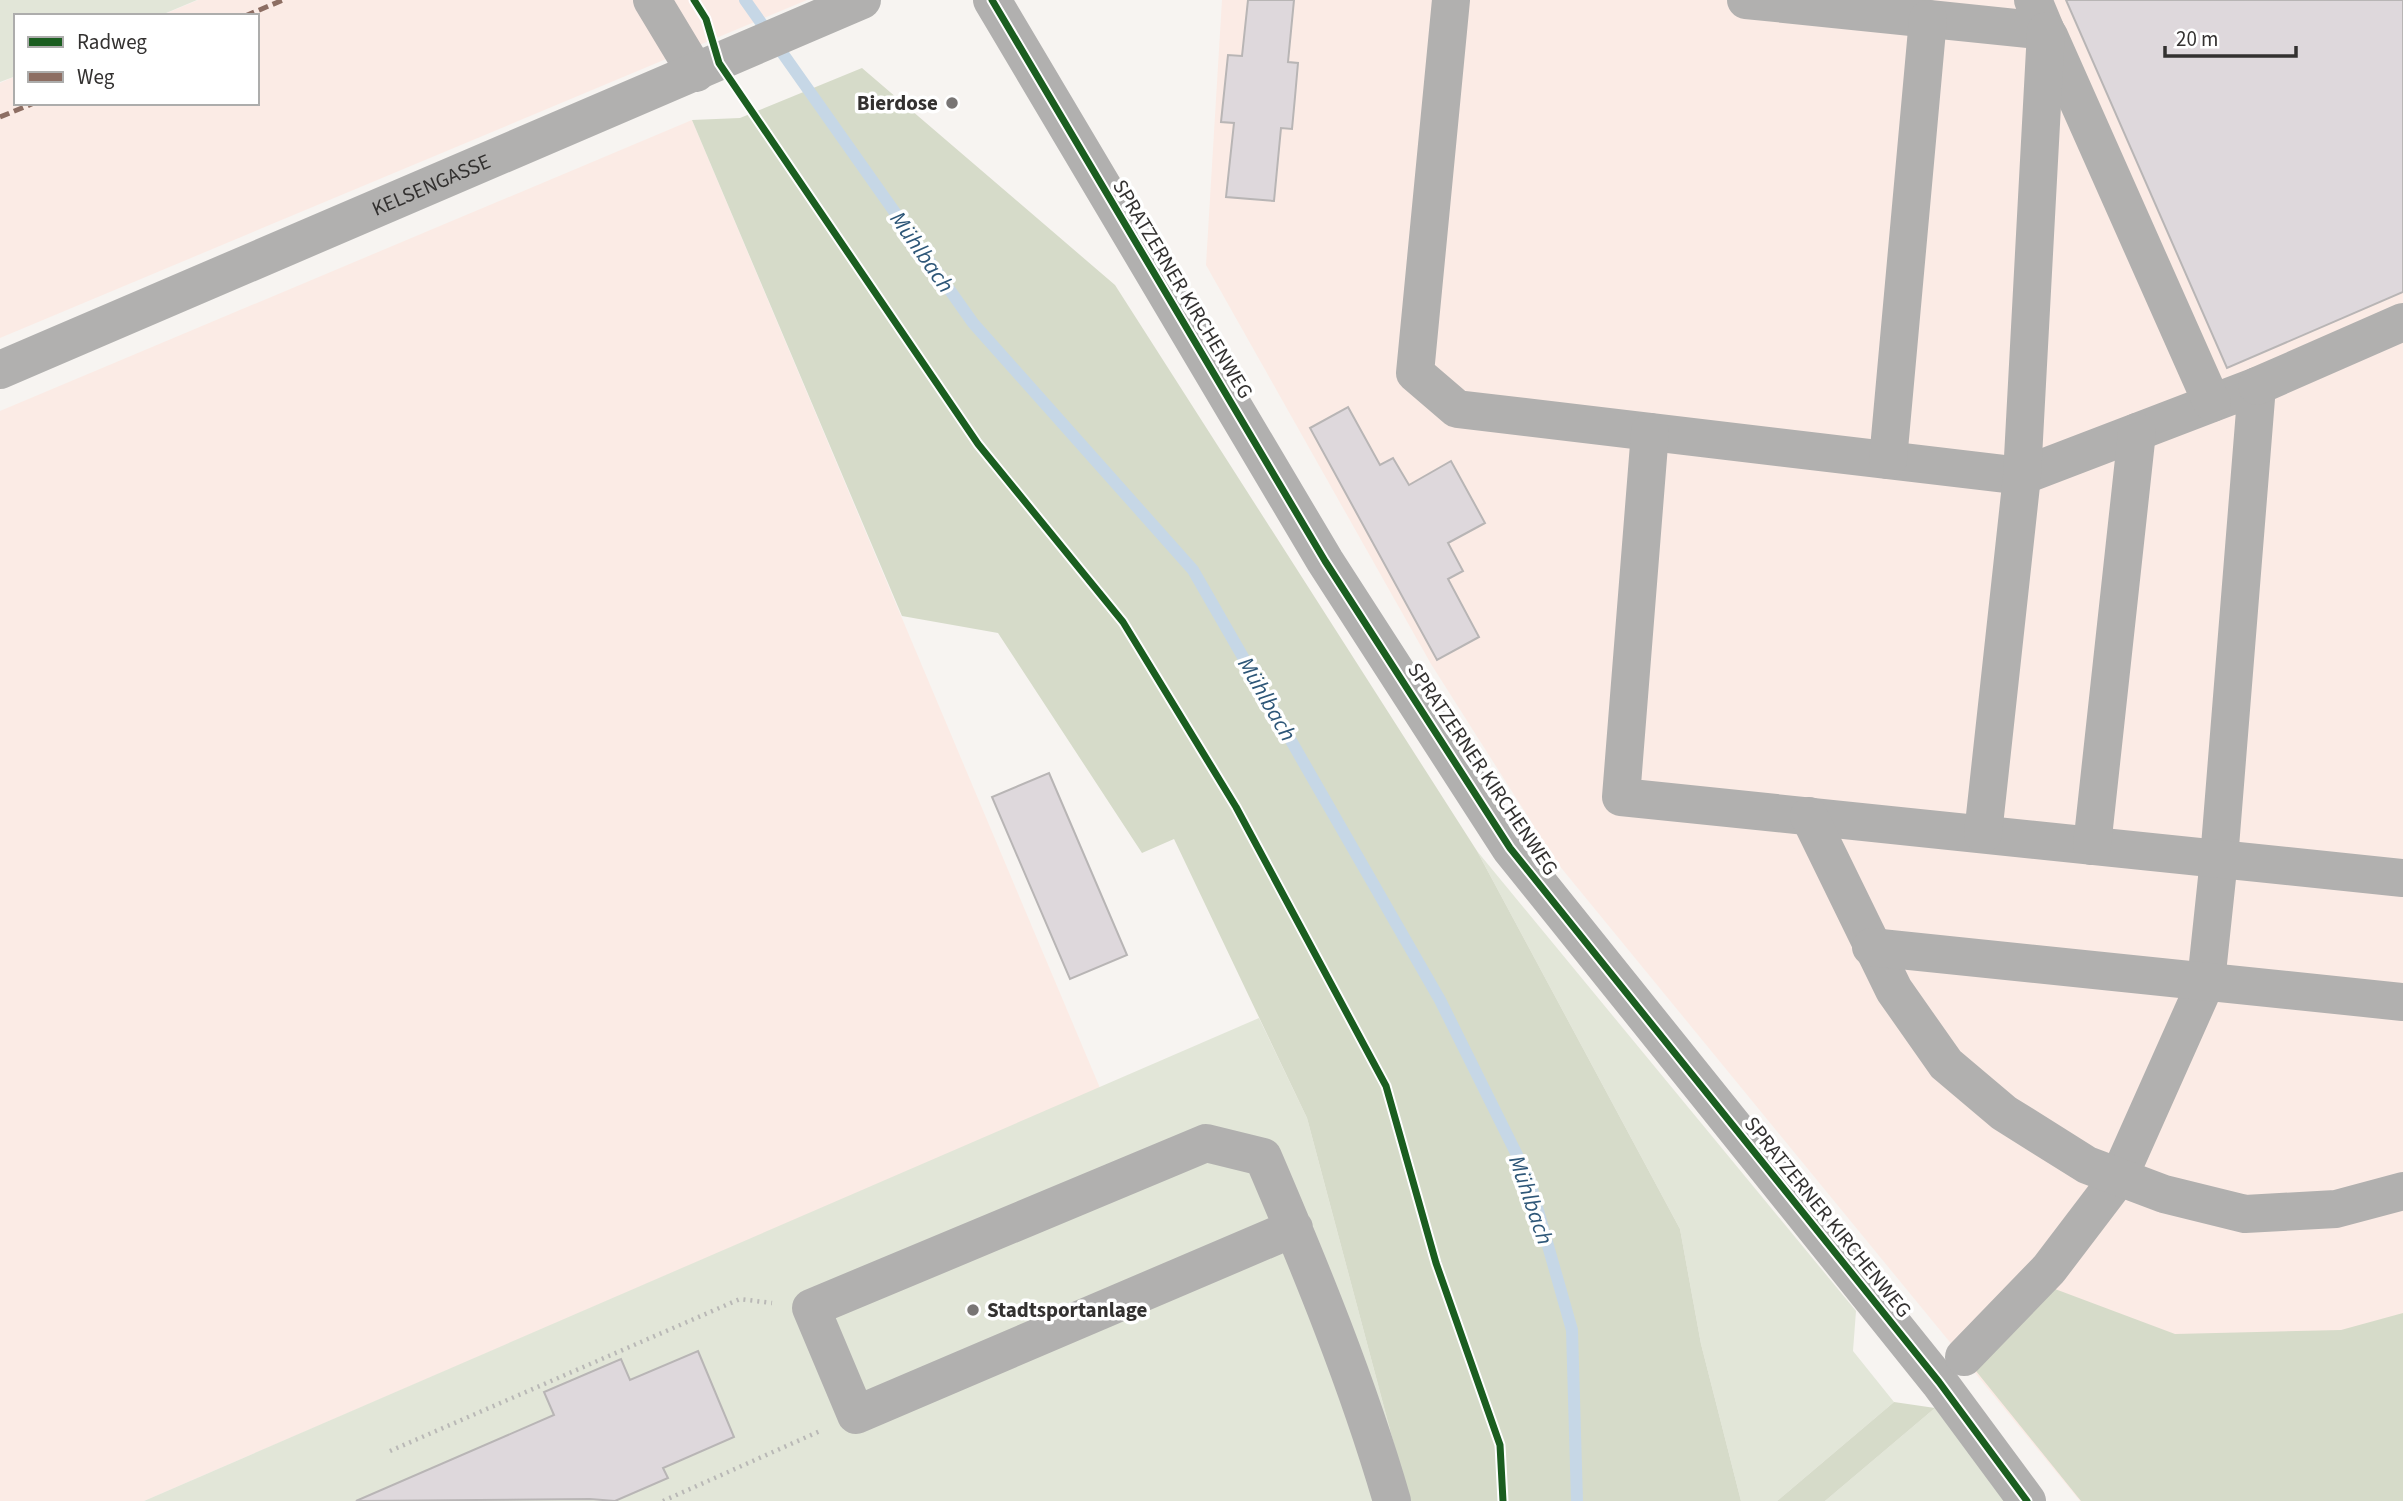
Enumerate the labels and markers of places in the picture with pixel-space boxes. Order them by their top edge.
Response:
place label: Bierdose [857,88,938,118]
marker: Bierdose [944,95,960,111]
place label: Stadtsportanlage [987,1295,1148,1325]
marker: Stadtsportanlage [965,1302,981,1318]

